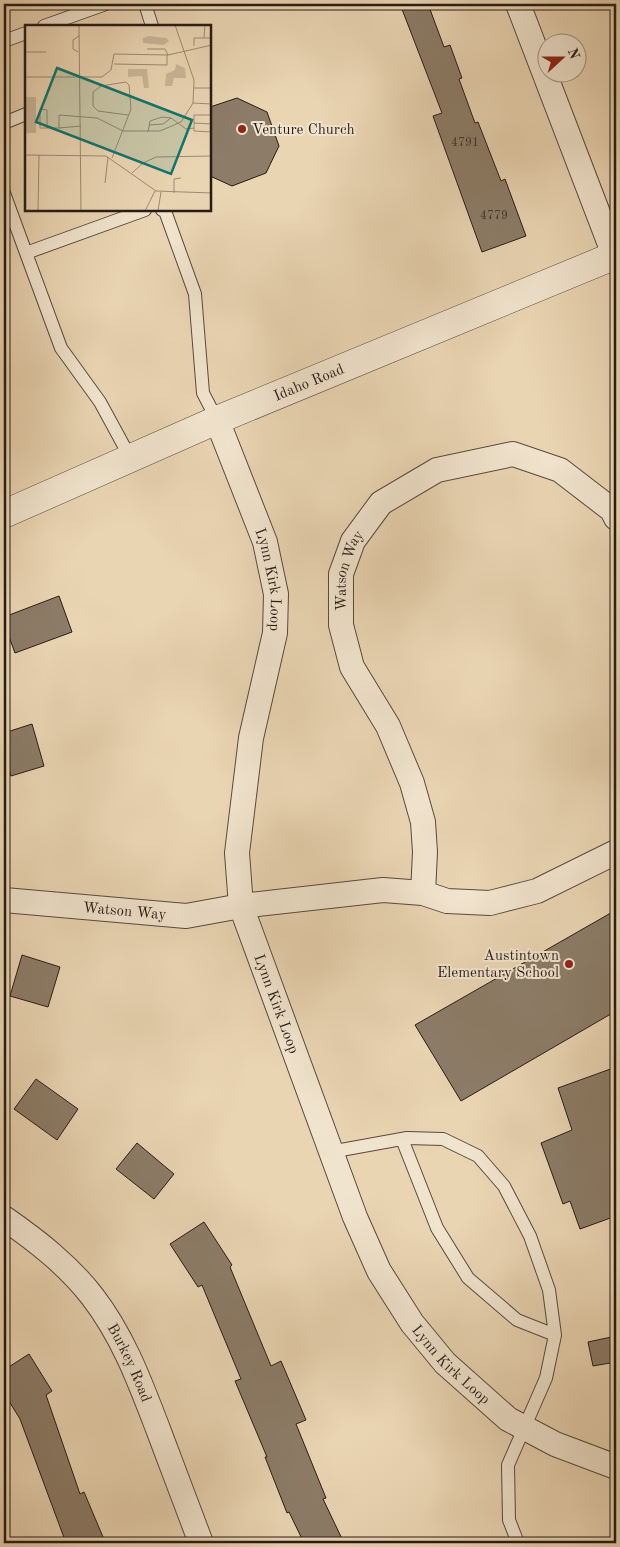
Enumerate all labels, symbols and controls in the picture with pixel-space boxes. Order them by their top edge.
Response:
inset map [25,25,211,211]
north arrow [538,32,588,82]
text: N [565,46,582,61]
marker: Venture Church [236,123,248,135]
place label: Venture Church [252,123,355,138]
house number: 4791 [451,137,479,149]
house number: 4779 [480,210,508,222]
street label: Idaho Road [272,362,347,405]
street label: Lynn Kirk Loop [251,526,282,631]
street label: Watson Way [334,528,367,611]
street label: Watson Way [82,901,167,923]
place label: Austintown Elementary School [437,949,559,981]
street label: Lynn Kirk Loop [250,952,301,1056]
marker: Austintown Elementary School [563,958,575,970]
street label: Burkey Road [104,1322,153,1405]
street label: Lynn Kirk Loop [408,1323,492,1408]

